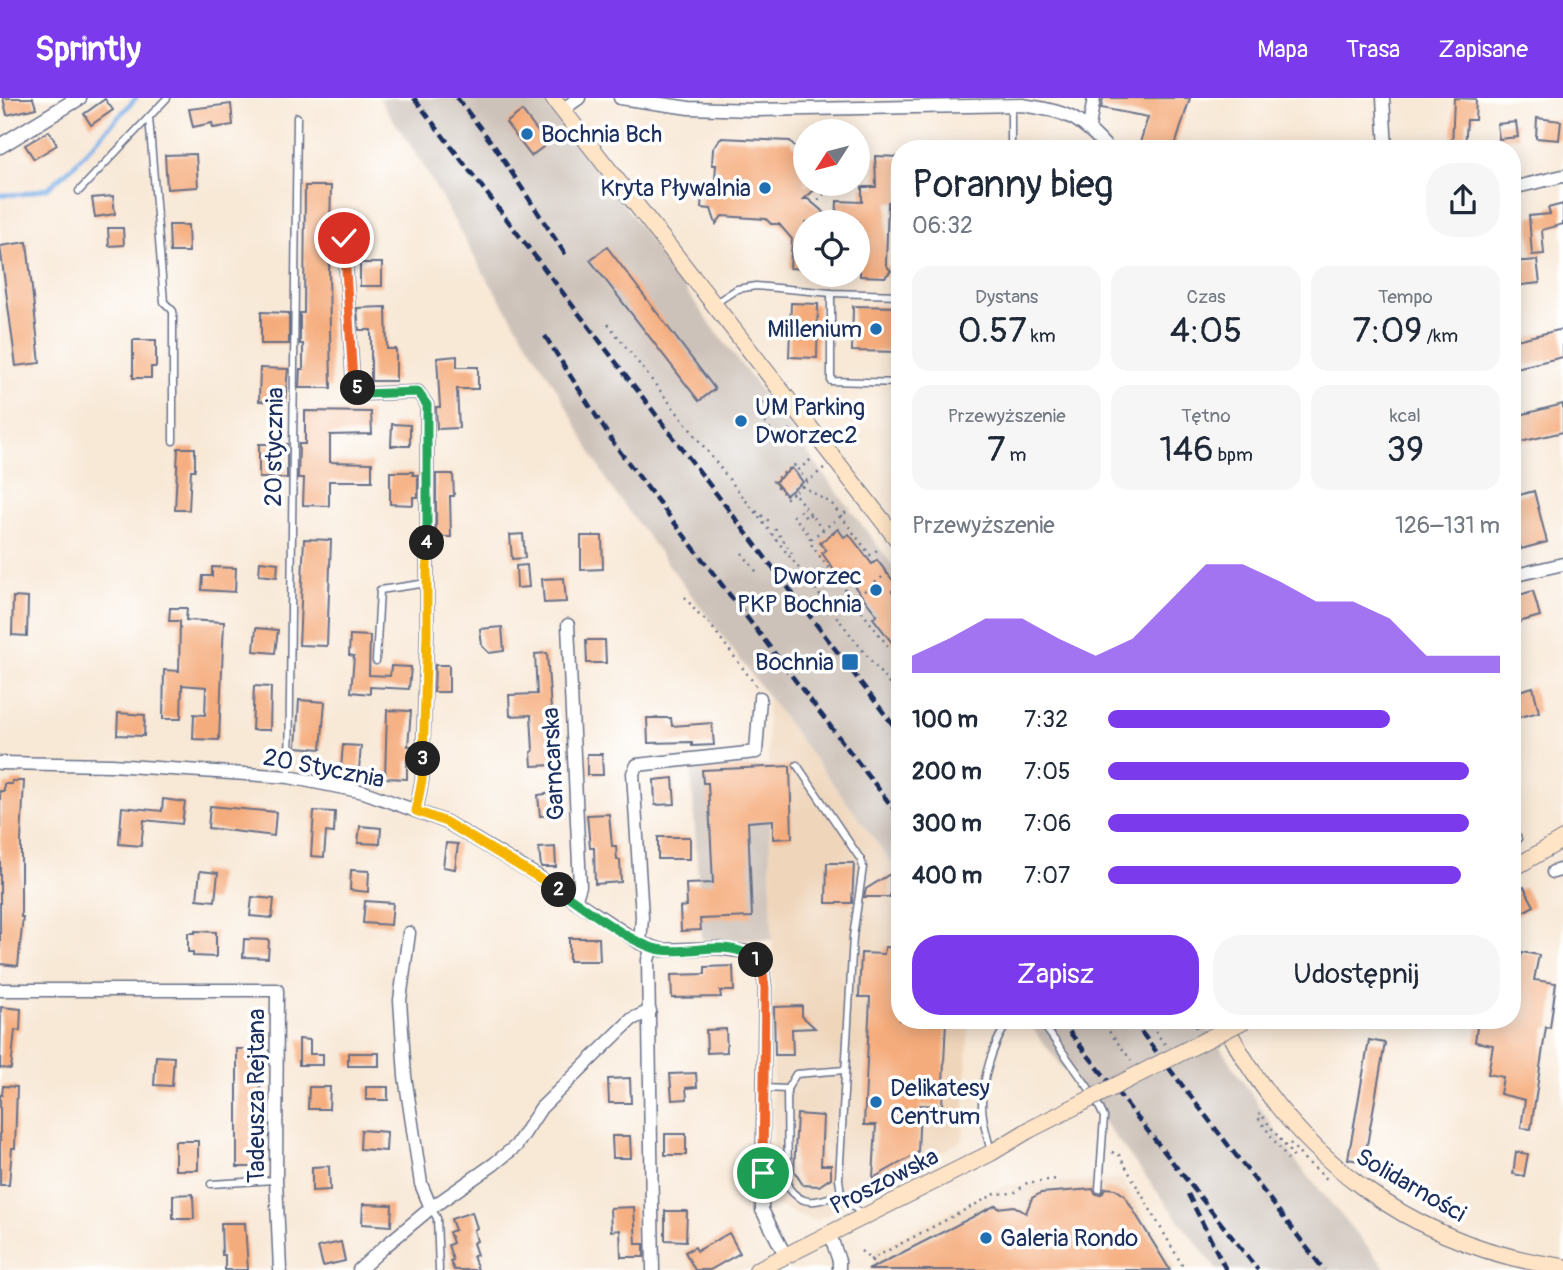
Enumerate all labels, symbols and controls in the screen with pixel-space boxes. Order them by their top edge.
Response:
text: Sprintly [35,29,141,70]
text: Mapa [1257,35,1308,64]
text: Trasa [1346,35,1400,64]
text: Zapisane [1438,35,1528,64]
north arrow [793,119,870,196]
map controls [793,119,870,287]
place label: Bochnia Bch [541,120,662,149]
marker: Bochnia Bch [519,126,535,142]
text: Poranny bieg [912,161,1113,209]
button: share [1426,163,1500,237]
place label: Kryta Pływalnia [600,174,751,203]
marker: Kryta Pływalnia [757,180,773,196]
pin [314,208,374,268]
button: locate [793,210,870,287]
text: 06:32 [912,211,973,240]
icon: check [325,219,363,257]
text: Dystans [975,285,1038,309]
text: Czas [1187,285,1225,309]
text: Tempo [1378,285,1433,309]
text: 0.57 [958,309,1027,353]
text: 4:05 [1170,309,1242,353]
text: 7:09 [1353,309,1422,353]
place label: Millenium [767,315,862,344]
marker: Millenium [868,321,884,337]
text: km [1027,324,1056,348]
text: /km [1422,324,1458,348]
pin: 5 [340,370,376,406]
text: 5 [352,375,363,399]
street label: 20 stycznia [259,387,290,507]
place label: UM Parking Dworzec2 [755,393,865,450]
text: Przewyższenie [948,404,1066,428]
text: Tętno [1181,404,1231,428]
text: kcal [1390,404,1421,428]
marker: UM Parking Dworzec2 [733,413,749,429]
text: 7 [987,428,1005,472]
text: 146 [1159,428,1214,472]
text: 39 [1387,428,1424,472]
text: m [1005,443,1026,467]
text: bpm [1214,443,1253,467]
text: Przewyższenie [912,511,1055,540]
text: 126–131 m [1395,511,1500,540]
pin: 4 [410,526,444,560]
text: 4 [421,530,432,554]
place label: Dworzec PKP Bochnia [737,562,862,619]
marker: Dworzec PKP Bochnia [868,582,884,598]
place label: Bochnia [755,648,834,677]
marker: Bochnia [840,652,860,672]
text: 100 m [912,705,978,734]
text: 7:32 [1024,705,1068,734]
street label: Garncarska [536,707,571,821]
pin: 3 [406,742,440,776]
street label: 20 Stycznia [261,743,387,794]
text: 3 [417,746,428,770]
text: 200 m [912,757,982,786]
text: 7:05 [1024,757,1070,786]
text: 300 m [912,809,982,838]
text: 7:06 [1024,809,1071,838]
text: 400 m [912,861,982,890]
text: 7:07 [1024,861,1070,890]
pin: 2 [542,872,576,908]
text: 2 [553,877,564,901]
button: Zapisz [912,935,1199,1015]
button: Udostępnij [1213,935,1500,1015]
pin: 1 [738,942,774,978]
text: 1 [752,947,759,971]
street label: Tadeusza Rejtana [242,1009,271,1183]
place label: Delikatesy Centrum [890,1074,990,1131]
marker: Delikatesy Centrum [868,1094,884,1110]
street label: Proszowska [825,1142,943,1221]
street label: Solidarności [1350,1142,1471,1229]
pin [733,1143,793,1203]
icon: arrive [744,1154,782,1192]
place label: Galeria Rondo [1000,1224,1138,1253]
marker: Galeria Rondo [978,1230,994,1246]

